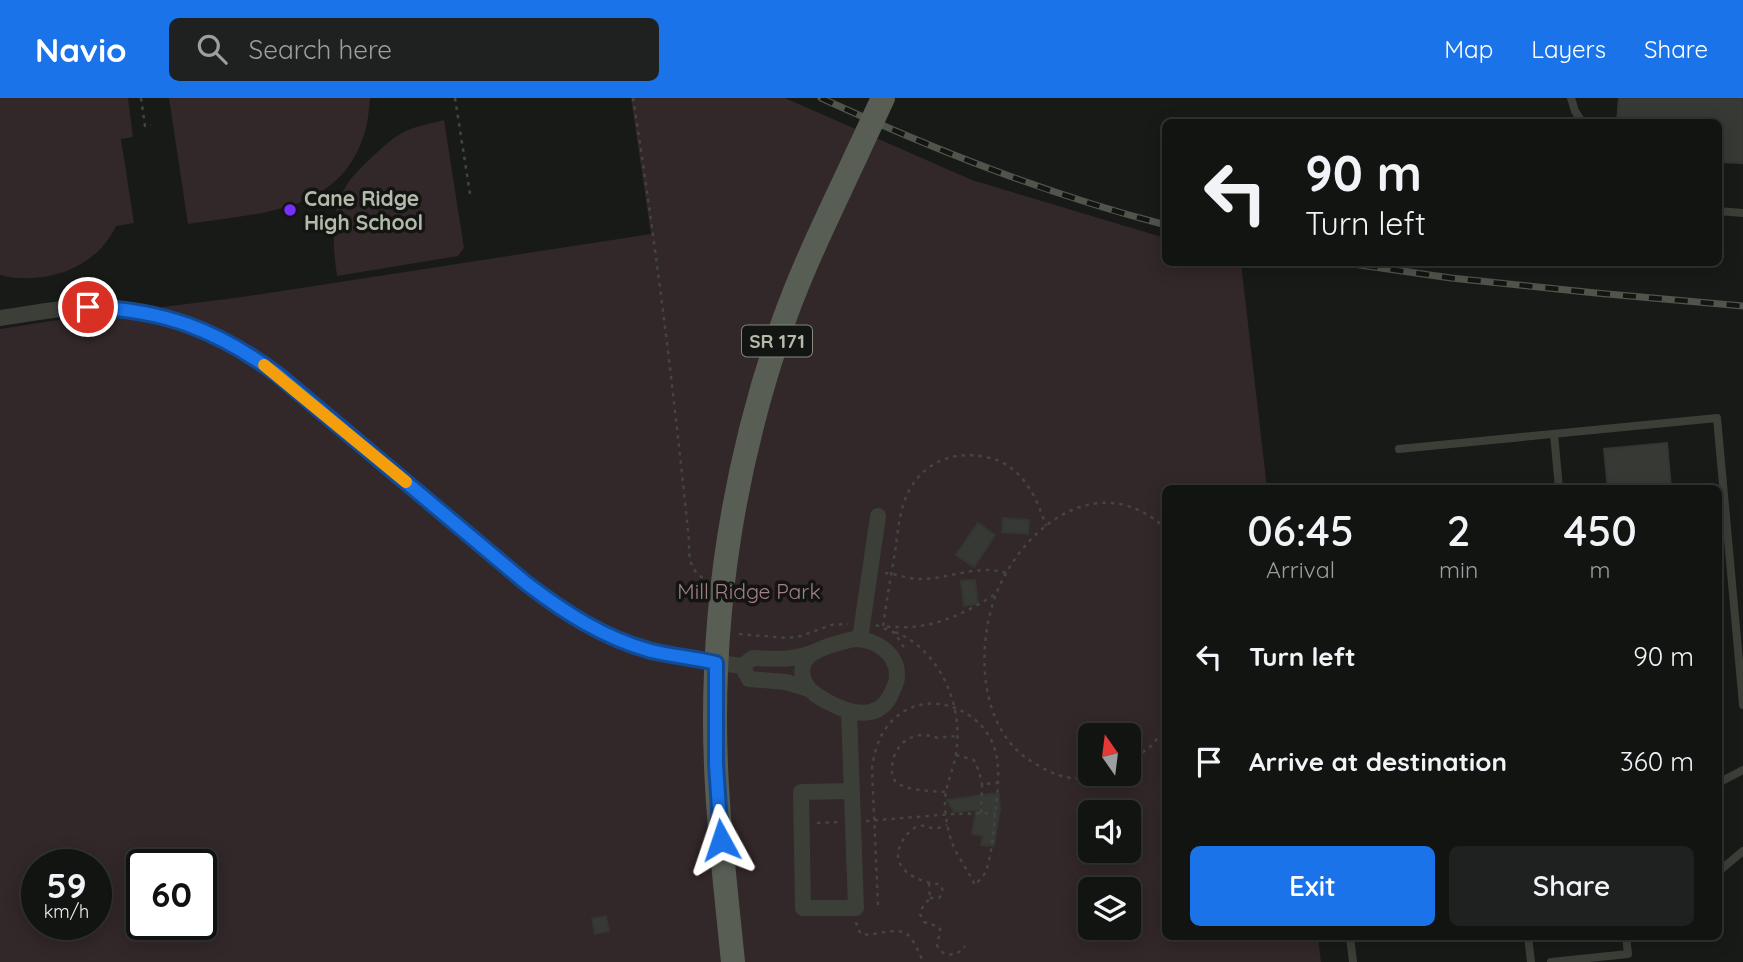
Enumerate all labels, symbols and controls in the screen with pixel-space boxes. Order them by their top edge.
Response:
search box [169,18,659,81]
text: Navio [35,29,127,70]
icon: search [193,30,231,68]
text: Search here [249,33,392,66]
text: Map [1444,34,1493,64]
text: Layers [1531,34,1606,64]
text: Share [1644,34,1708,64]
text: 90 m [1305,142,1422,203]
icon: left [1190,147,1281,238]
place label: Cane Ridge High School [304,185,423,235]
marker: Cane Ridge High School [282,202,298,218]
text: Turn left [1305,203,1426,243]
pin [58,277,118,337]
icon: arrive [69,288,107,326]
road number: SR 171 [742,326,812,356]
text: 06:45 [1247,504,1354,557]
text: 2 [1447,504,1470,557]
text: 450 [1563,504,1637,557]
text: Arrival [1266,555,1335,584]
text: min [1439,555,1478,584]
text: m [1590,555,1611,584]
park label: Mill Ridge Park [677,578,821,604]
icon: left [1190,638,1228,676]
text: Turn left [1249,640,1356,673]
text: 90 m [1633,640,1694,673]
north arrow [1078,723,1141,786]
map controls [1078,723,1141,940]
icon: arrive [1190,743,1228,781]
text: Arrive at destination [1249,745,1507,778]
text: 360 m [1620,745,1694,778]
button: sound [1078,800,1141,863]
position arrow [684,803,758,877]
button: Exit [1190,846,1435,926]
button: Share [1449,846,1694,926]
speed limit sign: 60 [126,849,217,940]
text: 59 [46,863,87,907]
button: layers [1078,877,1141,940]
text: km/h [44,900,89,923]

